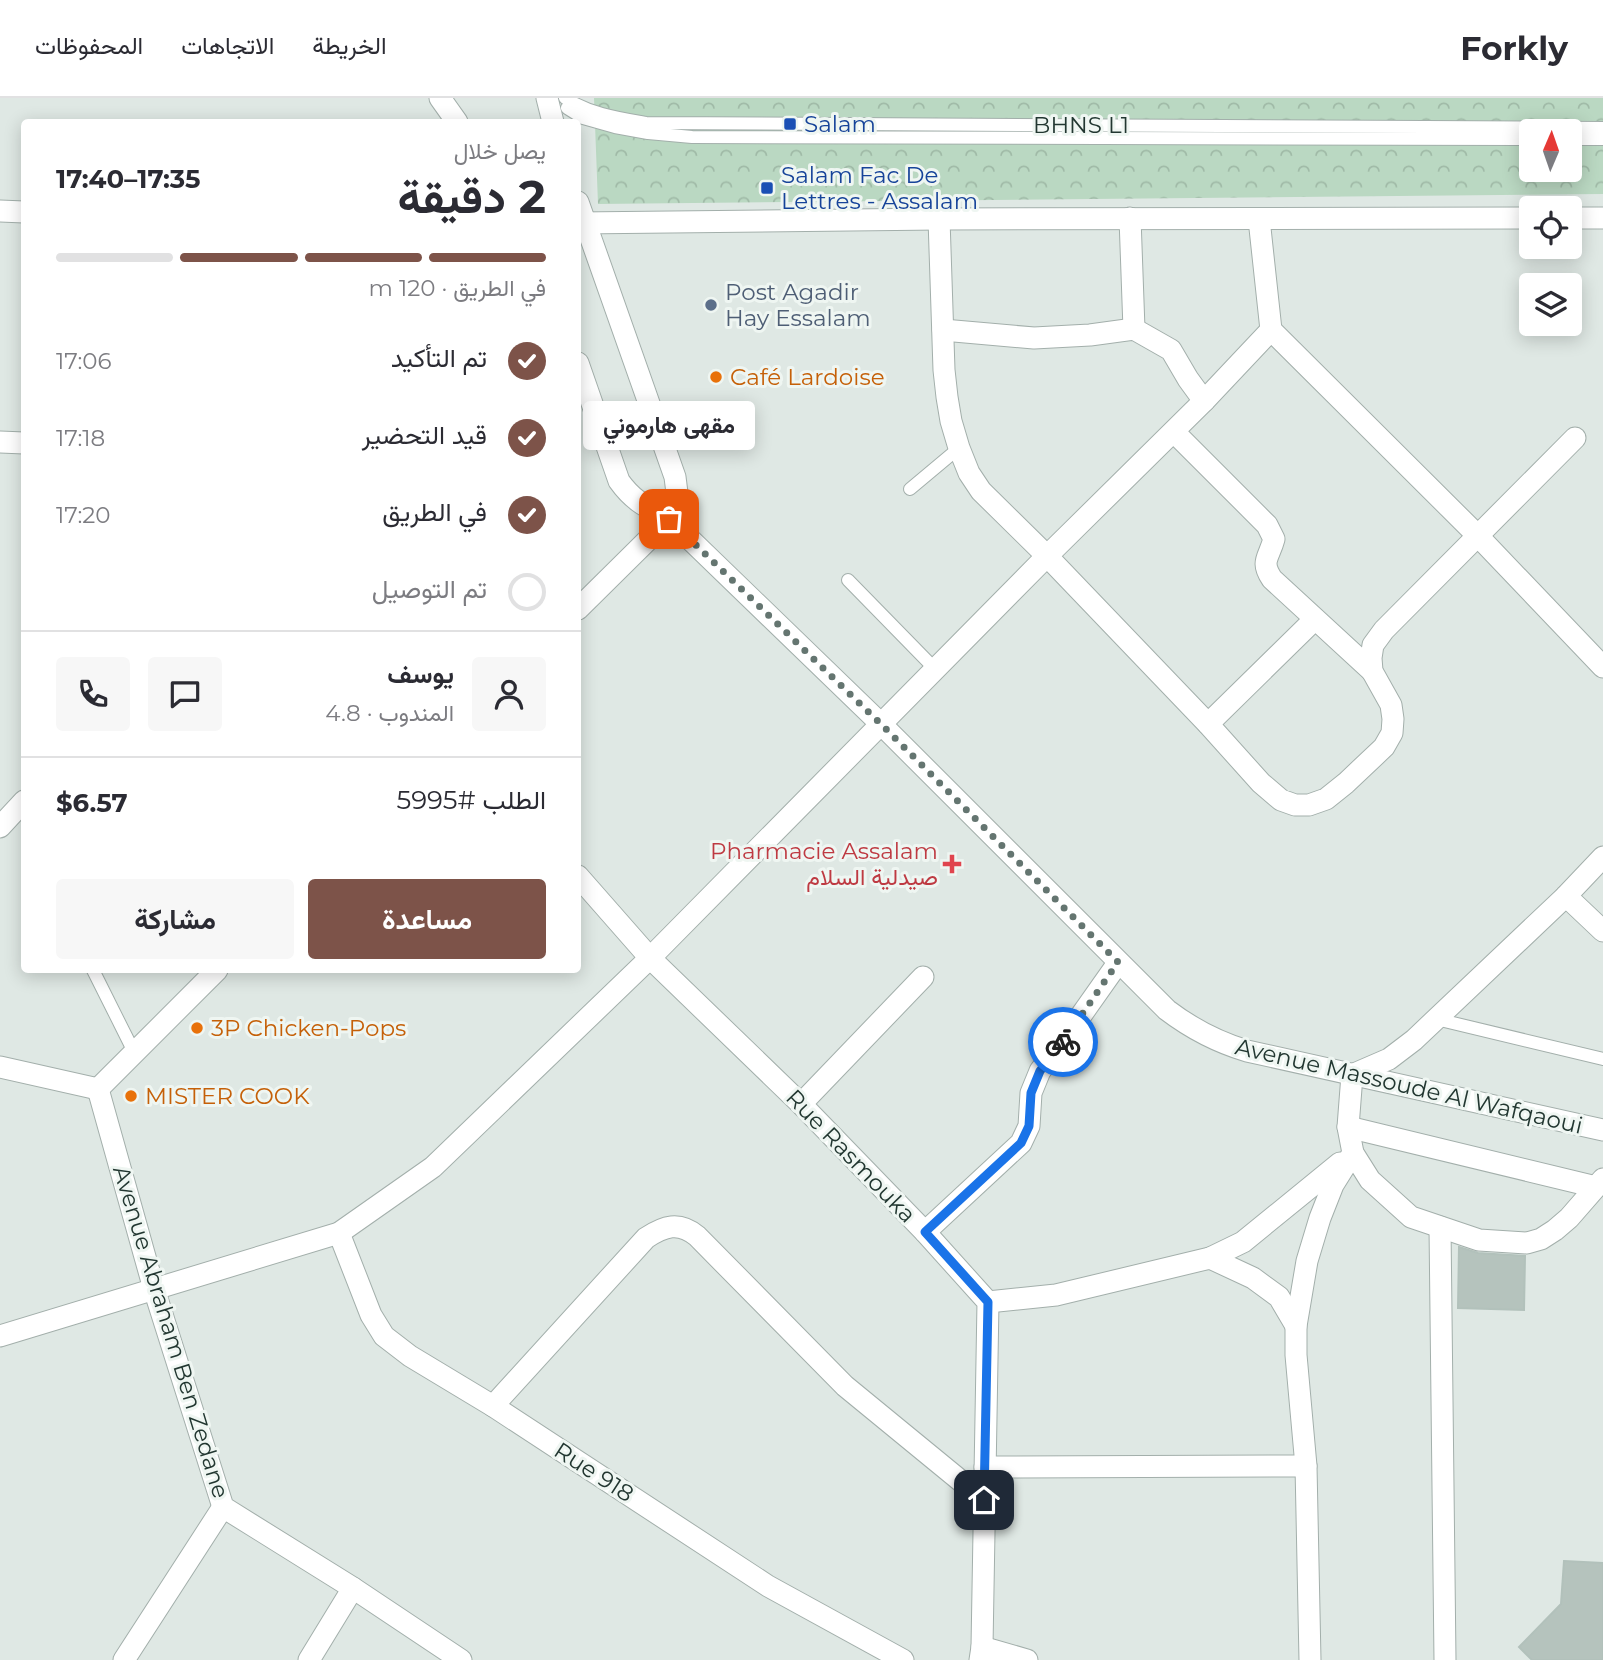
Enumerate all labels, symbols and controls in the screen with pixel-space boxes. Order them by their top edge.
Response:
text: Forkly [1460,28,1568,68]
text: المحفوظات [35,31,143,60]
text: الاتجاهات [181,31,274,60]
text: الخريطة [312,31,387,60]
place label: Salam [804,110,876,138]
street label: BHNS L1 [1033,111,1129,139]
marker: Salam [782,116,798,132]
north arrow [1519,119,1582,182]
map controls [1519,119,1582,336]
text: يصل خلال [454,137,546,165]
place label: Salam Fac De Lettres - Assalam [781,161,978,215]
text: 17:35–17:40 [56,163,200,195]
text: 2 دقيقة [397,168,546,225]
marker: Salam Fac De Lettres - Assalam [759,180,775,196]
button: locate [1519,196,1582,259]
button: layers [1519,273,1582,336]
text: في الطريق · 120 m [368,274,546,302]
place label: Post Agadir Hay Essalam [725,278,871,332]
marker: Post Agadir Hay Essalam [703,297,719,313]
text: تم التأكيد [391,342,487,374]
icon: check [508,342,546,380]
text: 17:06 [56,347,112,375]
place label: Café Lardoise [730,363,885,391]
marker: Café Lardoise [708,369,724,385]
callout: مقهى هارموني [583,400,755,449]
text: مقهى هارموني [603,411,735,439]
text: قيد التحضير [362,419,487,451]
icon: check [508,419,546,457]
text: 17:18 [56,424,105,452]
pin [639,489,699,549]
text: في الطريق [382,496,487,528]
icon: check [508,496,546,534]
icon: bag [650,500,688,538]
text: 17:20 [56,501,111,529]
text: تم التوصيل [372,573,487,605]
button: phone [56,657,130,731]
button: chat [148,657,222,731]
button: person [472,657,546,731]
text: يوسف [387,658,454,690]
text: المندوب · 4.8 [325,699,454,727]
text: الطلب #5995 [396,784,546,816]
text: $6.57 [56,787,128,819]
place label: Pharmacie Assalam صيدلية السلام [710,837,938,892]
marker: Pharmacie Assalam صيدلية السلام [944,856,960,872]
button: مشاركة [56,879,294,959]
button: مساعدة [308,879,546,959]
courier [1028,1007,1098,1077]
place label: 3P Chicken-Pops [211,1014,406,1042]
marker: 3P Chicken-Pops [189,1020,205,1036]
icon: bike [1044,1023,1082,1061]
street label: Avenue Massoude Al Wafqaoui [1233,1032,1585,1140]
place label: MISTER COOK [145,1082,310,1110]
street label: Rue Rasmouka [780,1083,922,1229]
marker: MISTER COOK [123,1088,139,1104]
street label: Avenue Abraham Ben Zedane [107,1162,235,1502]
street label: Rue 918 [549,1436,639,1508]
pin [954,1470,1014,1530]
icon: home [965,1481,1003,1519]

